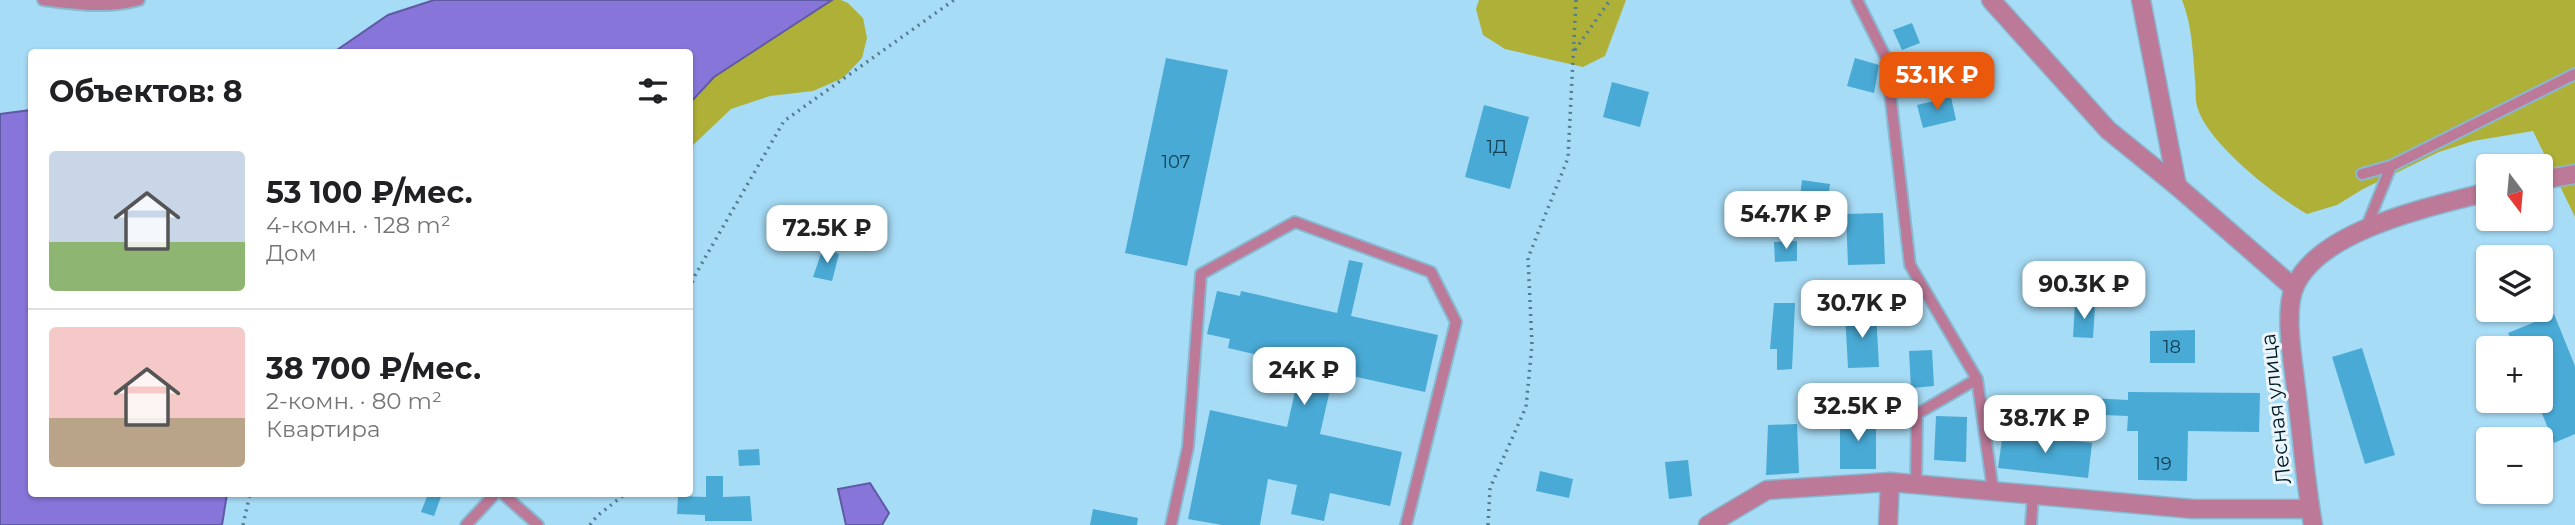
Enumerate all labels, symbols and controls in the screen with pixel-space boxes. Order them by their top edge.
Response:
pin: 53.1K ₽ [1872,52,2002,112]
text: 53.1K ₽ [1895,61,1979,89]
icon: filters [634,72,672,110]
text: Объектов: 8 [49,73,243,110]
house number: 1Д [1487,136,1507,158]
house number: 107 [1162,151,1190,173]
north arrow [2476,154,2553,231]
map controls [2476,154,2553,504]
text: 53 100 ₽/мес. [266,174,473,211]
icon: home [105,179,189,263]
pin: 54.7K ₽ [1721,191,1851,251]
text: 54.7K ₽ [1740,200,1832,228]
pin: 72.5K ₽ [762,205,892,265]
text: 4-комн. · 128 m² [266,211,451,239]
text: 72.5K ₽ [782,214,872,242]
text: Дом [266,239,317,267]
button: layers [2476,245,2553,322]
pin: 90.3K ₽ [2019,262,2149,321]
text: 90.3K ₽ [2038,270,2130,298]
pin: 30.7K ₽ [1797,280,1927,340]
text: 30.7K ₽ [1817,289,1907,317]
street label: Лесная улица [2255,332,2296,486]
house number: 18 [2163,336,2181,358]
button: + [2476,336,2553,413]
pin: 24K ₽ [1255,348,1353,407]
text: 38 700 ₽/мес. [266,350,481,387]
icon: home [105,355,189,439]
text: 24K ₽ [1269,356,1339,384]
pin: 32.5K ₽ [1793,384,1923,443]
text: 2-комн. · 80 m² [266,387,442,415]
text: 32.5K ₽ [1814,392,1902,420]
pin: 38.7K ₽ [1980,396,2110,455]
text: 38.7K ₽ [2000,404,2090,432]
text: Квартира [266,415,380,443]
button: − [2476,427,2553,504]
house number: 19 [2154,453,2172,475]

